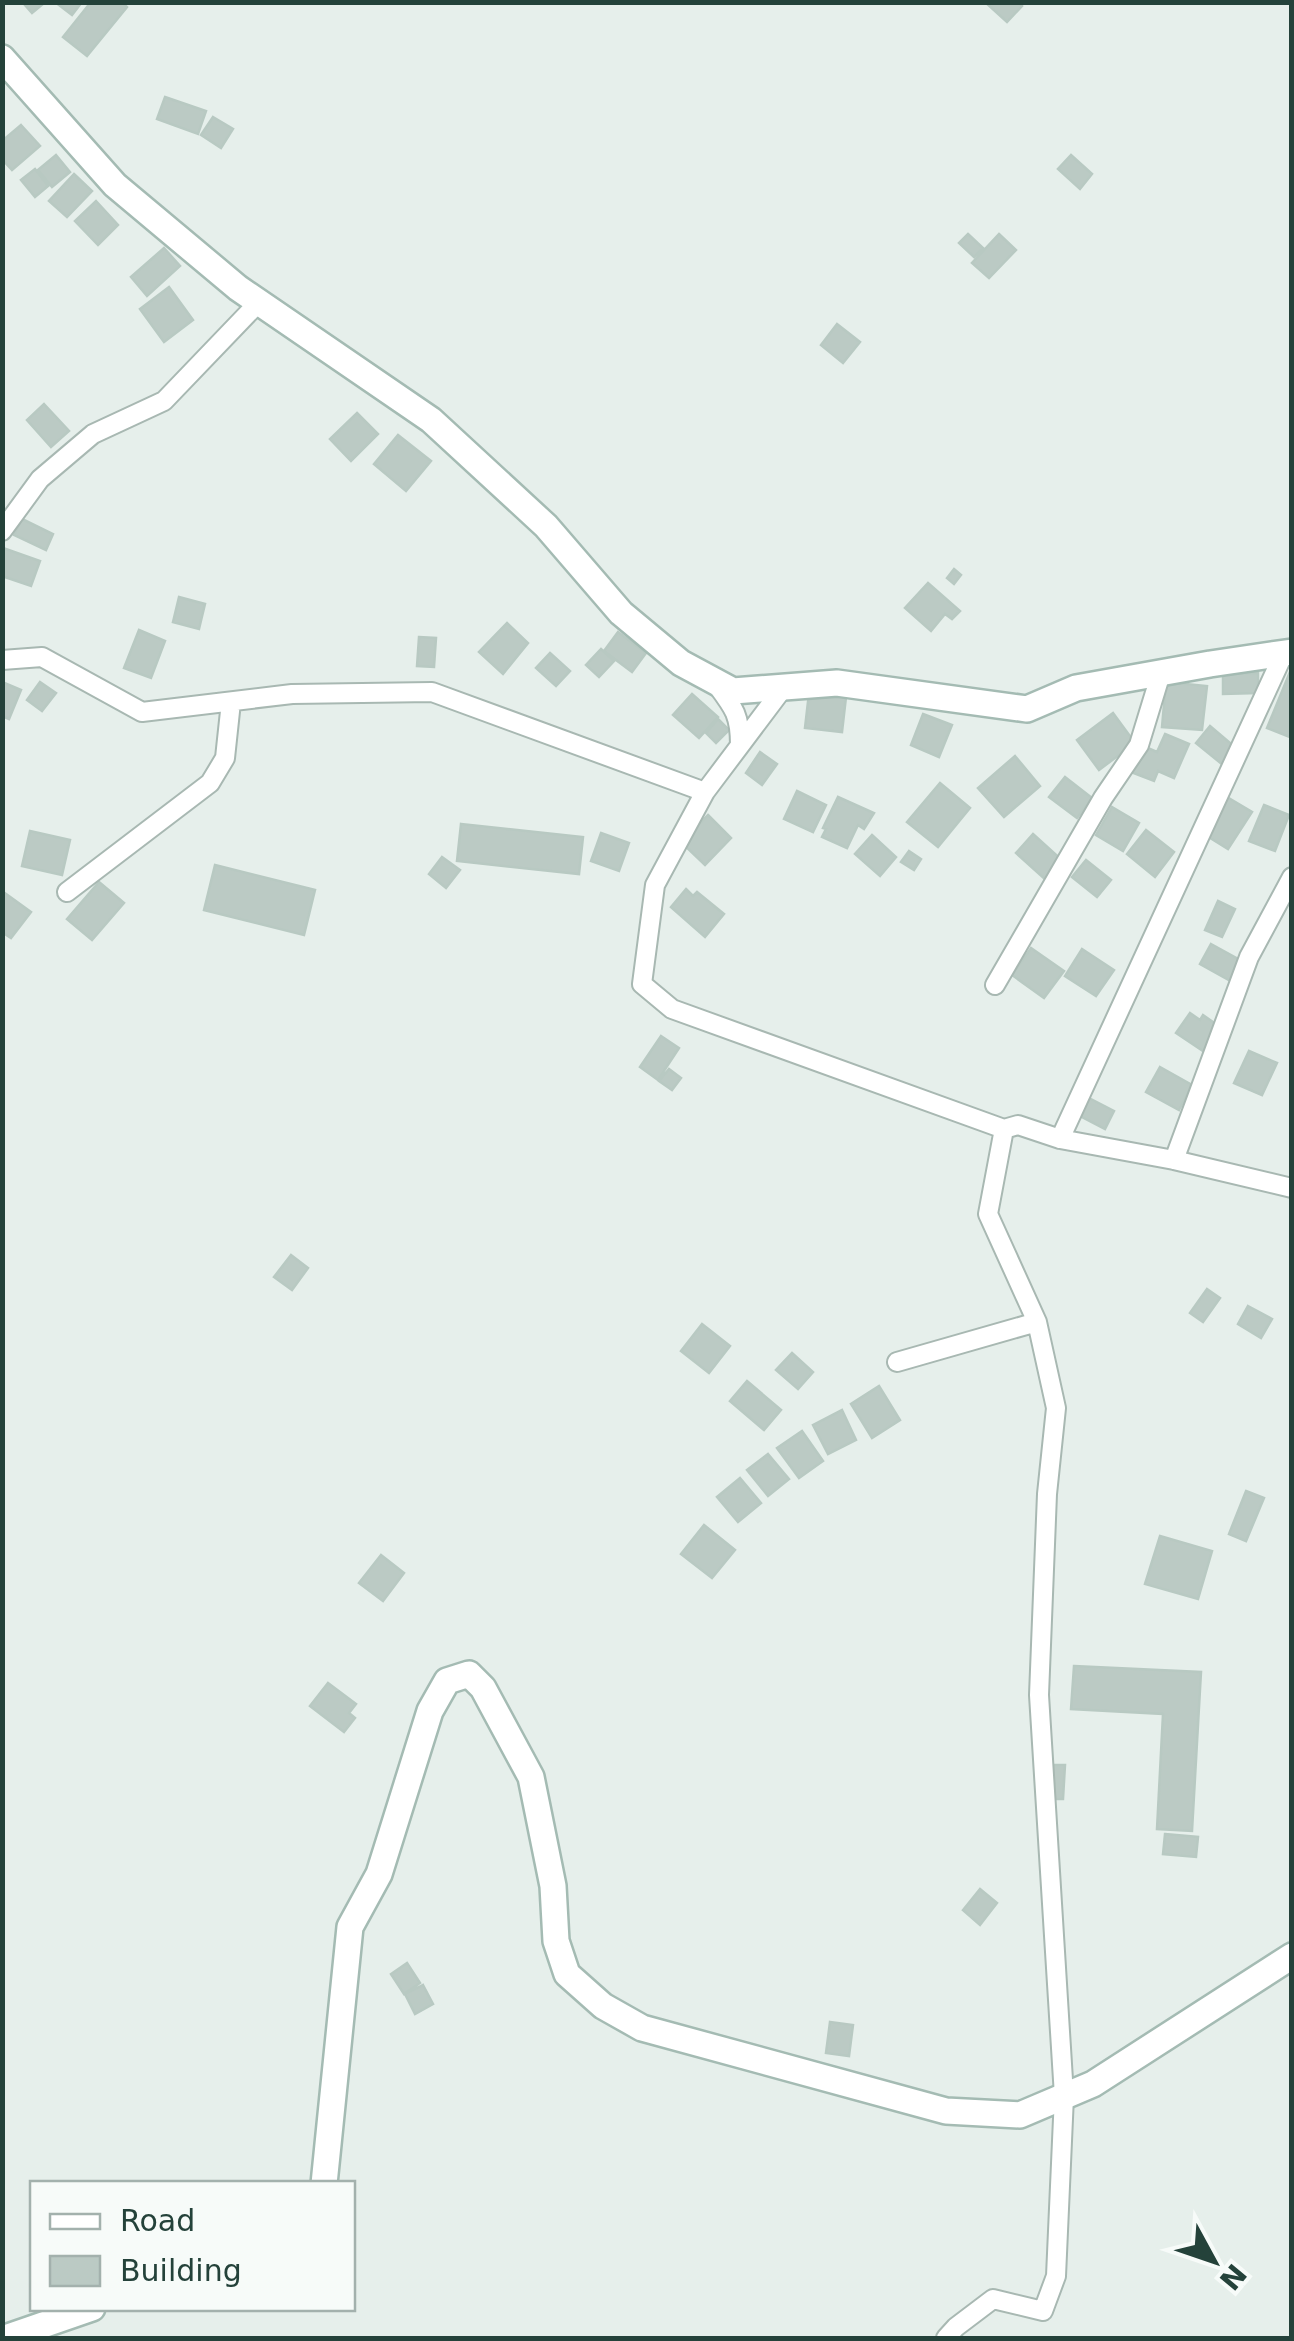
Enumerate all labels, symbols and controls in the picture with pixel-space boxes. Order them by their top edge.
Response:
legend [30,2181,355,2311]
text: Road [120,2203,195,2238]
north arrow [1164,2211,1264,2311]
text: Building [120,2253,242,2288]
text: N [1213,2257,1253,2296]

